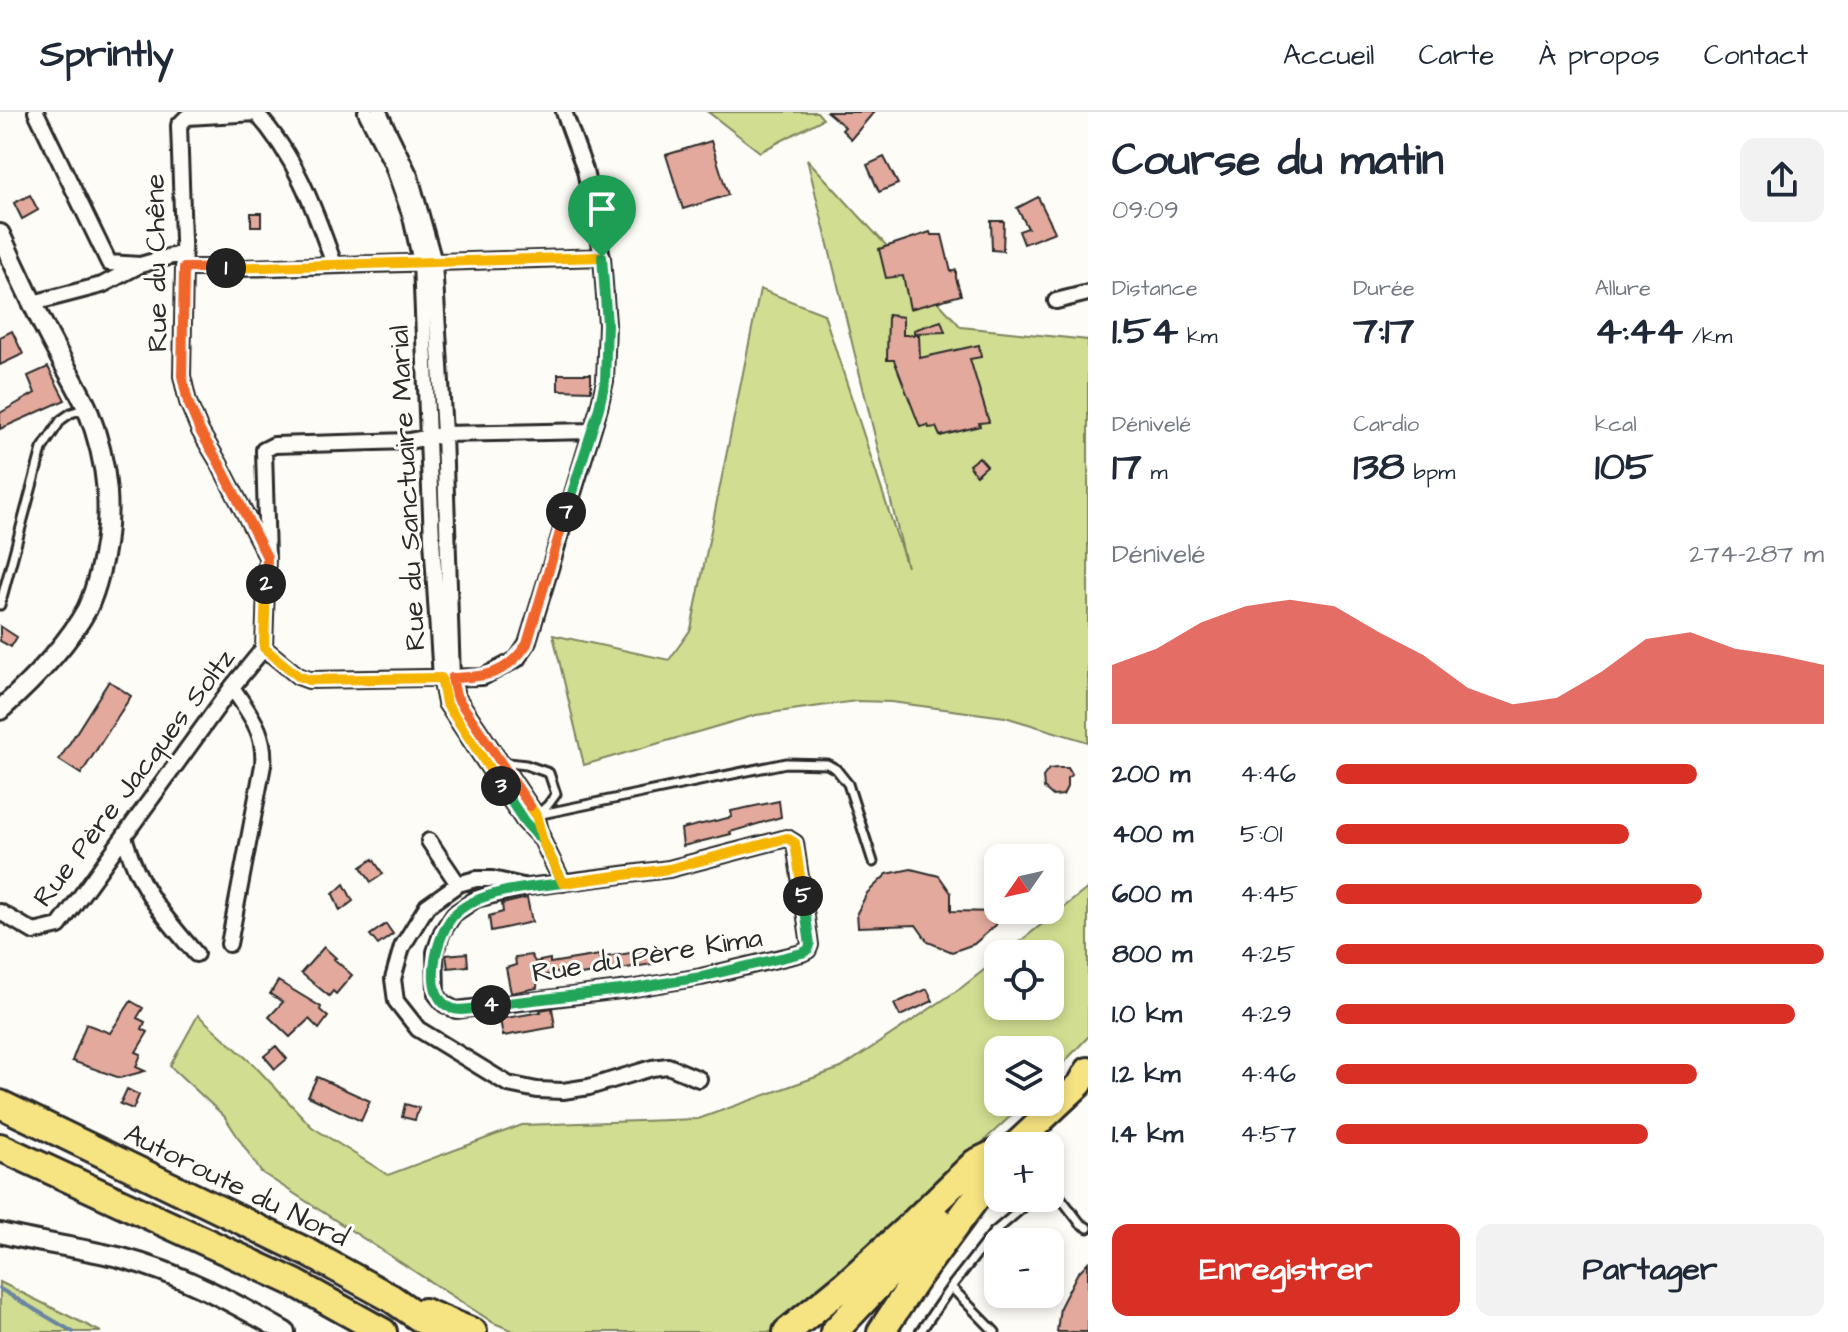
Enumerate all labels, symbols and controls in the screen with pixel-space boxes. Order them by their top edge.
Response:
text: Sprintly [40,29,173,81]
text: Accueil [1283,36,1374,75]
text: Carte [1418,36,1494,75]
text: À propos [1538,36,1660,75]
text: Contact [1704,36,1808,75]
text: Course du matin [1112,131,1444,192]
button: share [1740,138,1824,222]
street label: Rue du Chêne [135,173,178,352]
pin [568,175,636,257]
icon: arrive [580,187,624,231]
text: 09:09 [1112,192,1179,228]
pin: 1 [206,248,246,288]
text: 1 [225,252,227,283]
text: Distance [1112,273,1198,304]
text: Durée [1353,273,1415,304]
text: Allure [1595,273,1651,304]
text: 1.54 [1112,304,1178,359]
text: 7:17 [1353,304,1414,359]
text: 4:44 [1595,304,1683,359]
text: km [1178,321,1218,352]
text: /km [1683,321,1732,352]
street label: Rue du Sanctuaire Marial [379,324,435,652]
text: Dénivelé [1112,409,1191,440]
text: Cardio [1353,409,1419,440]
text: kcal [1595,409,1637,440]
text: 17 [1112,440,1142,495]
text: 138 [1353,440,1405,495]
text: 105 [1595,440,1653,495]
text: m [1142,457,1168,488]
text: bpm [1405,457,1455,488]
pin: 7 [546,492,586,532]
text: 7 [559,496,573,527]
text: Dénivelé [1112,536,1206,572]
text: 274–287 m [1689,536,1824,572]
pin: 2 [246,564,286,604]
text: 2 [260,568,272,599]
street label: Rue Père Jacques Soltz [24,640,244,915]
text: 200 m [1112,756,1190,792]
text: 4:46 [1240,756,1296,792]
pin: 3 [481,766,521,806]
text: 3 [495,770,507,801]
text: 400 m [1112,816,1193,852]
text: 5:01 [1240,816,1282,852]
north arrow [984,844,1064,924]
map controls [984,844,1064,1308]
pin: 5 [783,876,823,916]
text: 600 m [1112,876,1192,912]
text: 4:45 [1240,876,1298,912]
text: 5 [795,880,811,911]
street label: Rue du Père Kima [529,918,765,993]
text: 800 m [1112,936,1192,972]
text: 4:25 [1240,936,1295,972]
button: locate [984,940,1064,1020]
pin: 4 [471,985,511,1025]
text: 4 [484,989,498,1020]
text: 1.0 km [1112,996,1182,1032]
text: 4:29 [1240,996,1292,1032]
button: layers [984,1036,1064,1116]
text: 1.2 km [1112,1056,1180,1092]
text: 4:46 [1240,1056,1296,1092]
street label: Autoroute du Nord [118,1114,355,1257]
text: 1.4 km [1112,1116,1183,1152]
text: 4:57 [1240,1116,1296,1152]
button: + [984,1132,1064,1212]
button: Enregistrer [1112,1224,1460,1316]
button: Partager [1476,1224,1824,1316]
button: − [984,1228,1064,1308]

